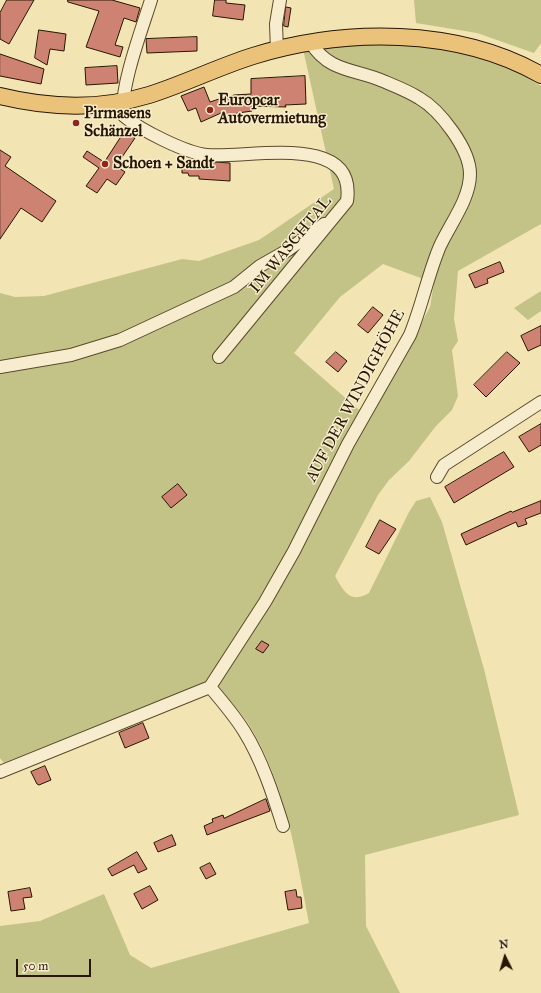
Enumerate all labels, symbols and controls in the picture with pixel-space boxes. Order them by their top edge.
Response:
place label: Europcar Autovermietung [218,91,326,129]
place label: Pirmasens Schänzel [84,104,151,142]
marker: Europcar Autovermietung [205,105,215,115]
marker: Pirmasens Schänzel [71,118,81,128]
place label: Schoen + Sandt [113,154,214,174]
marker: Schoen + Sandt [100,159,110,169]
street label: IM WASCHTAL [246,193,336,297]
street label: AUF DER WINDIGHÖHE [302,306,410,486]
north arrow [485,937,525,977]
text: N [499,938,509,951]
scale bar [18,951,93,977]
text: 50 m [23,959,48,973]

